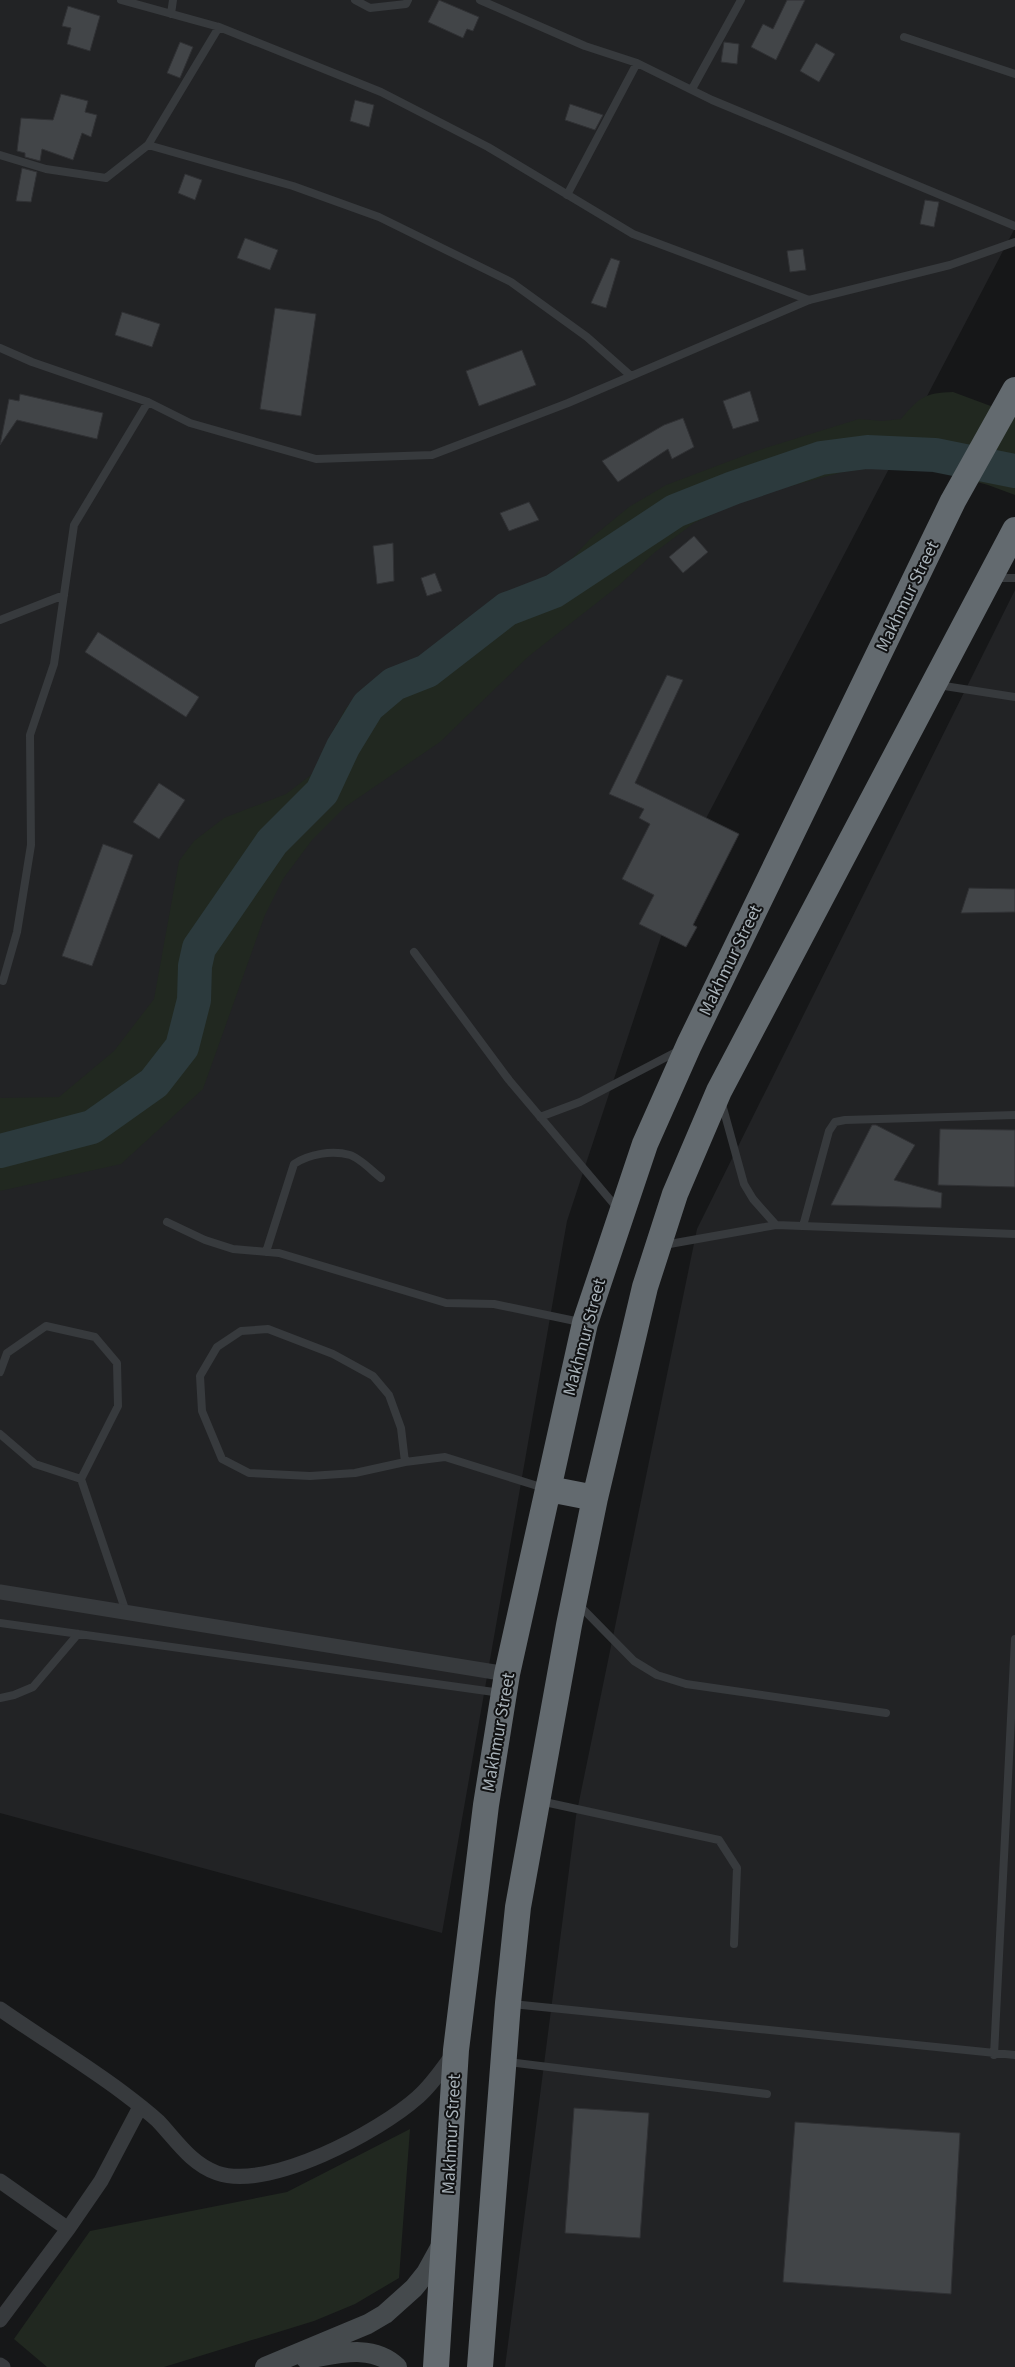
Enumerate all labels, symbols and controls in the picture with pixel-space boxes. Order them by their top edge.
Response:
street label: Makhmur Street [870,537,945,656]
street label: Makhmur Street [693,901,768,1020]
street label: Makhmur Street [557,1276,612,1399]
street label: Makhmur Street [476,1671,521,1794]
street label: Makhmur Street [436,2073,467,2195]

